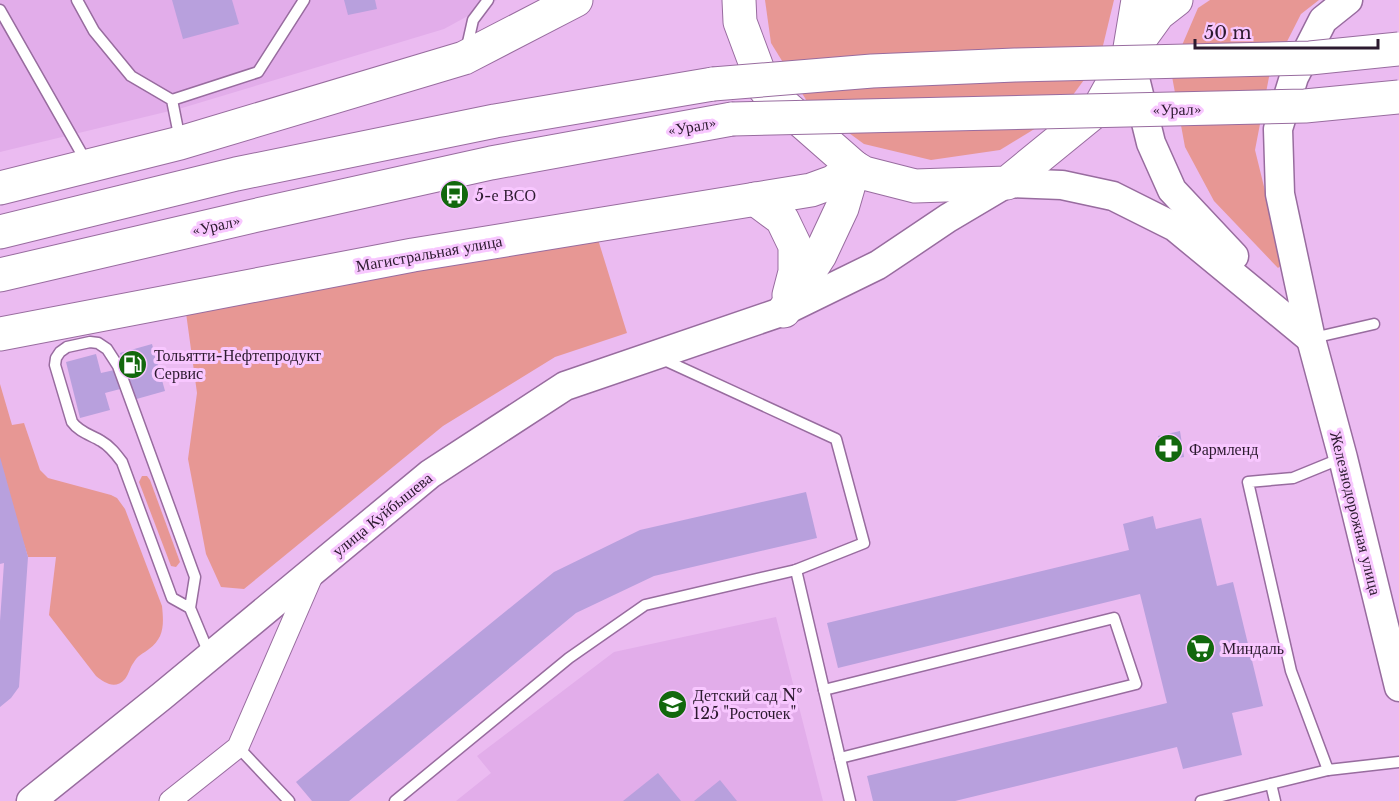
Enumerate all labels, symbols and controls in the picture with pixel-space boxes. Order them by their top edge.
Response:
scale bar [1195,12,1378,50]
text: 50 m [1204,22,1252,44]
street label: «Урал» [1152,99,1202,119]
street label: «Урал» [666,112,718,140]
bus stop icon: 5-е ВСО [438,179,470,211]
place label: 5-е ВСО [475,185,536,205]
street label: «Урал» [190,210,242,240]
street label: Магистральная улица [354,230,504,276]
place label: Тольятти-Нефтепродукт Сервис [154,345,321,383]
fuel station icon: Тольятти-Нефтепродукт Сервис [117,348,149,380]
street label: Железнодорожная улица [1326,429,1386,597]
pharmacy icon: Фармленд [1152,433,1184,465]
place label: Фармленд [1189,439,1258,459]
street label: улица Куйбышева [328,468,436,560]
supermarket icon: Миндаль [1185,632,1217,664]
place label: Миндаль [1222,638,1284,658]
place label: Детский сад № 125 "Росточек" [693,685,803,723]
school or university icon: Детский сад № 125 "Росточек" [656,688,688,720]

